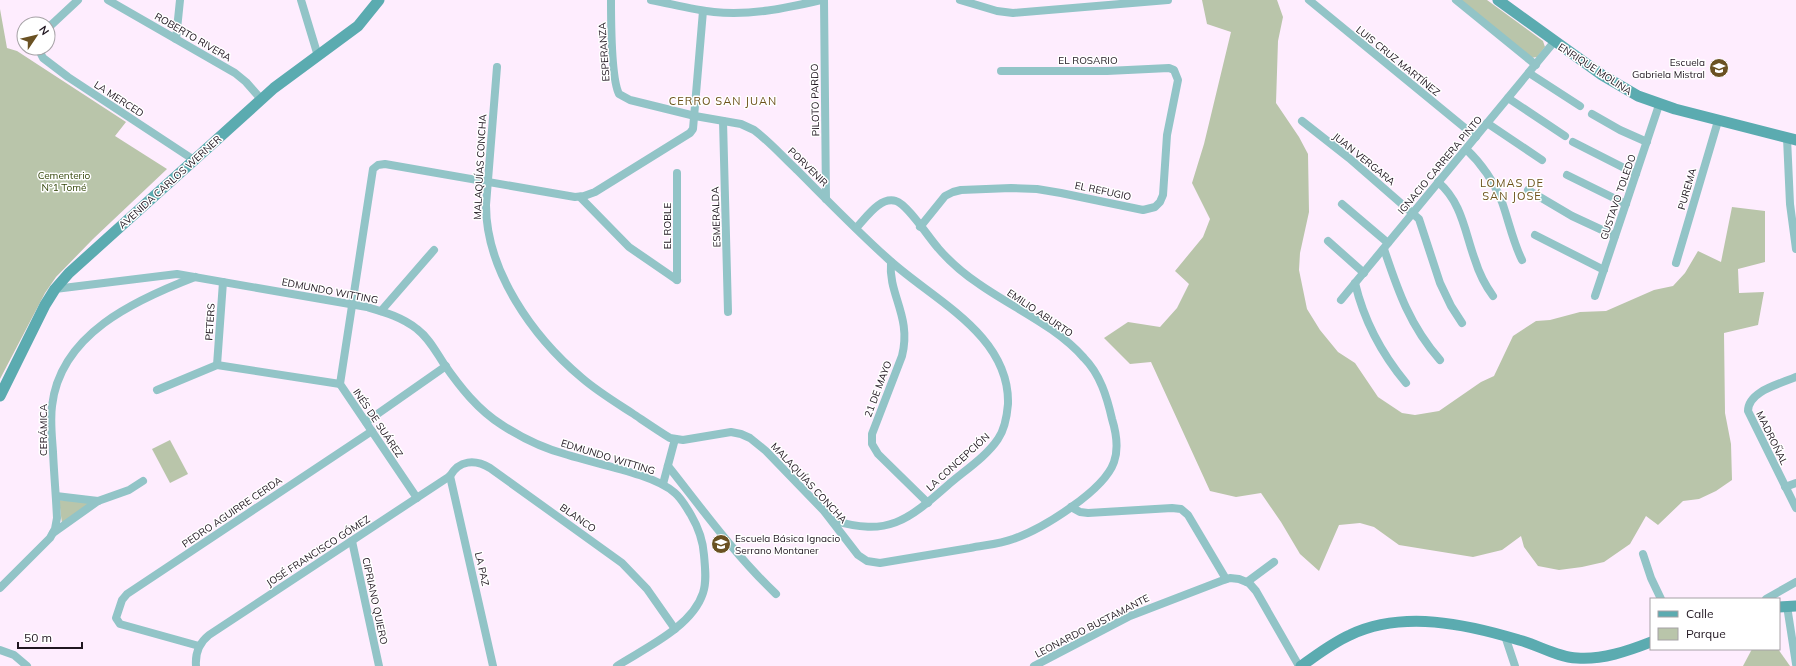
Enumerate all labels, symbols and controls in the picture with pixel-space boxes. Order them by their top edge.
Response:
street label: ROBERTO RIVERA [152,10,234,65]
north arrow [16,16,56,56]
street label: ESPERANZA [595,21,613,82]
text: N [36,23,52,38]
street label: LUIS CRUZ MARTÍNEZ [1353,23,1443,99]
street label: ENRIQUE MOLINA [1556,40,1635,98]
street label: EL ROSARIO [1058,54,1118,67]
place label: Escuela Gabriela Mistral [1632,56,1705,81]
school or university icon: Escuela Gabriela Mistral [1708,57,1730,79]
street label: PILOTO PARDO [808,63,822,136]
street label: LA MERCED [92,78,146,120]
district label: CERRO SAN JUAN [669,94,777,108]
street label: MALAQUÍAS CONCHA [471,113,489,220]
street label: IGNACIO CARRERA PINTO [1395,113,1485,217]
street label: JUAN VERGARA [1330,130,1398,189]
street label: AVENIDA CARLOS WERNER [116,132,224,232]
street label: PORVENIR [785,145,831,189]
street label: GUSTAVO TOLEDO [1597,152,1639,242]
street label: PUREMA [1675,166,1699,211]
park label: Cementerio N°1 Tomé [38,169,91,194]
district label: LOMAS DE SAN JOSÉ [1480,176,1544,203]
street label: EL REFUGIO [1074,179,1133,203]
street label: ESMERALDA [708,186,724,248]
street label: EL ROBLE [661,203,674,249]
street label: EDMUNDO WITTING [281,275,379,307]
street label: EMILIO ABURTO [1004,286,1076,340]
street label: PETERS [202,303,218,341]
street label: 21 DE MAYO [861,359,895,419]
street label: INÉS DE SUÁREZ [350,386,406,460]
street label: CERÁMICA [37,403,50,456]
street label: MADROÑAL [1753,409,1791,468]
street label: LA CONCEPCIÓN [924,430,992,494]
street label: EDMUNDO WITTING [559,436,657,478]
street label: MALAQUÍAS CONCHA [768,440,850,527]
street label: PEDRO AGUIRRE CERDA [179,473,285,550]
street label: BLANCO [557,501,599,535]
street label: JOSÉ FRANCISCO GÓMEZ [264,513,372,589]
place label: Escuela Básica Ignacio Serrano Montaner [735,532,840,557]
school or university icon: Escuela Básica Ignacio Serrano Montaner [710,533,732,555]
street label: LA PAZ [472,551,492,587]
street label: CIPRIANO QUIERO [359,556,391,646]
street label: LEONARDO BUSTAMANTE [1033,591,1151,661]
legend [1650,598,1780,650]
text: Calle [1686,606,1713,621]
scale bar [18,624,82,650]
text: Parque [1686,626,1726,641]
text: 50 m [24,630,52,645]

